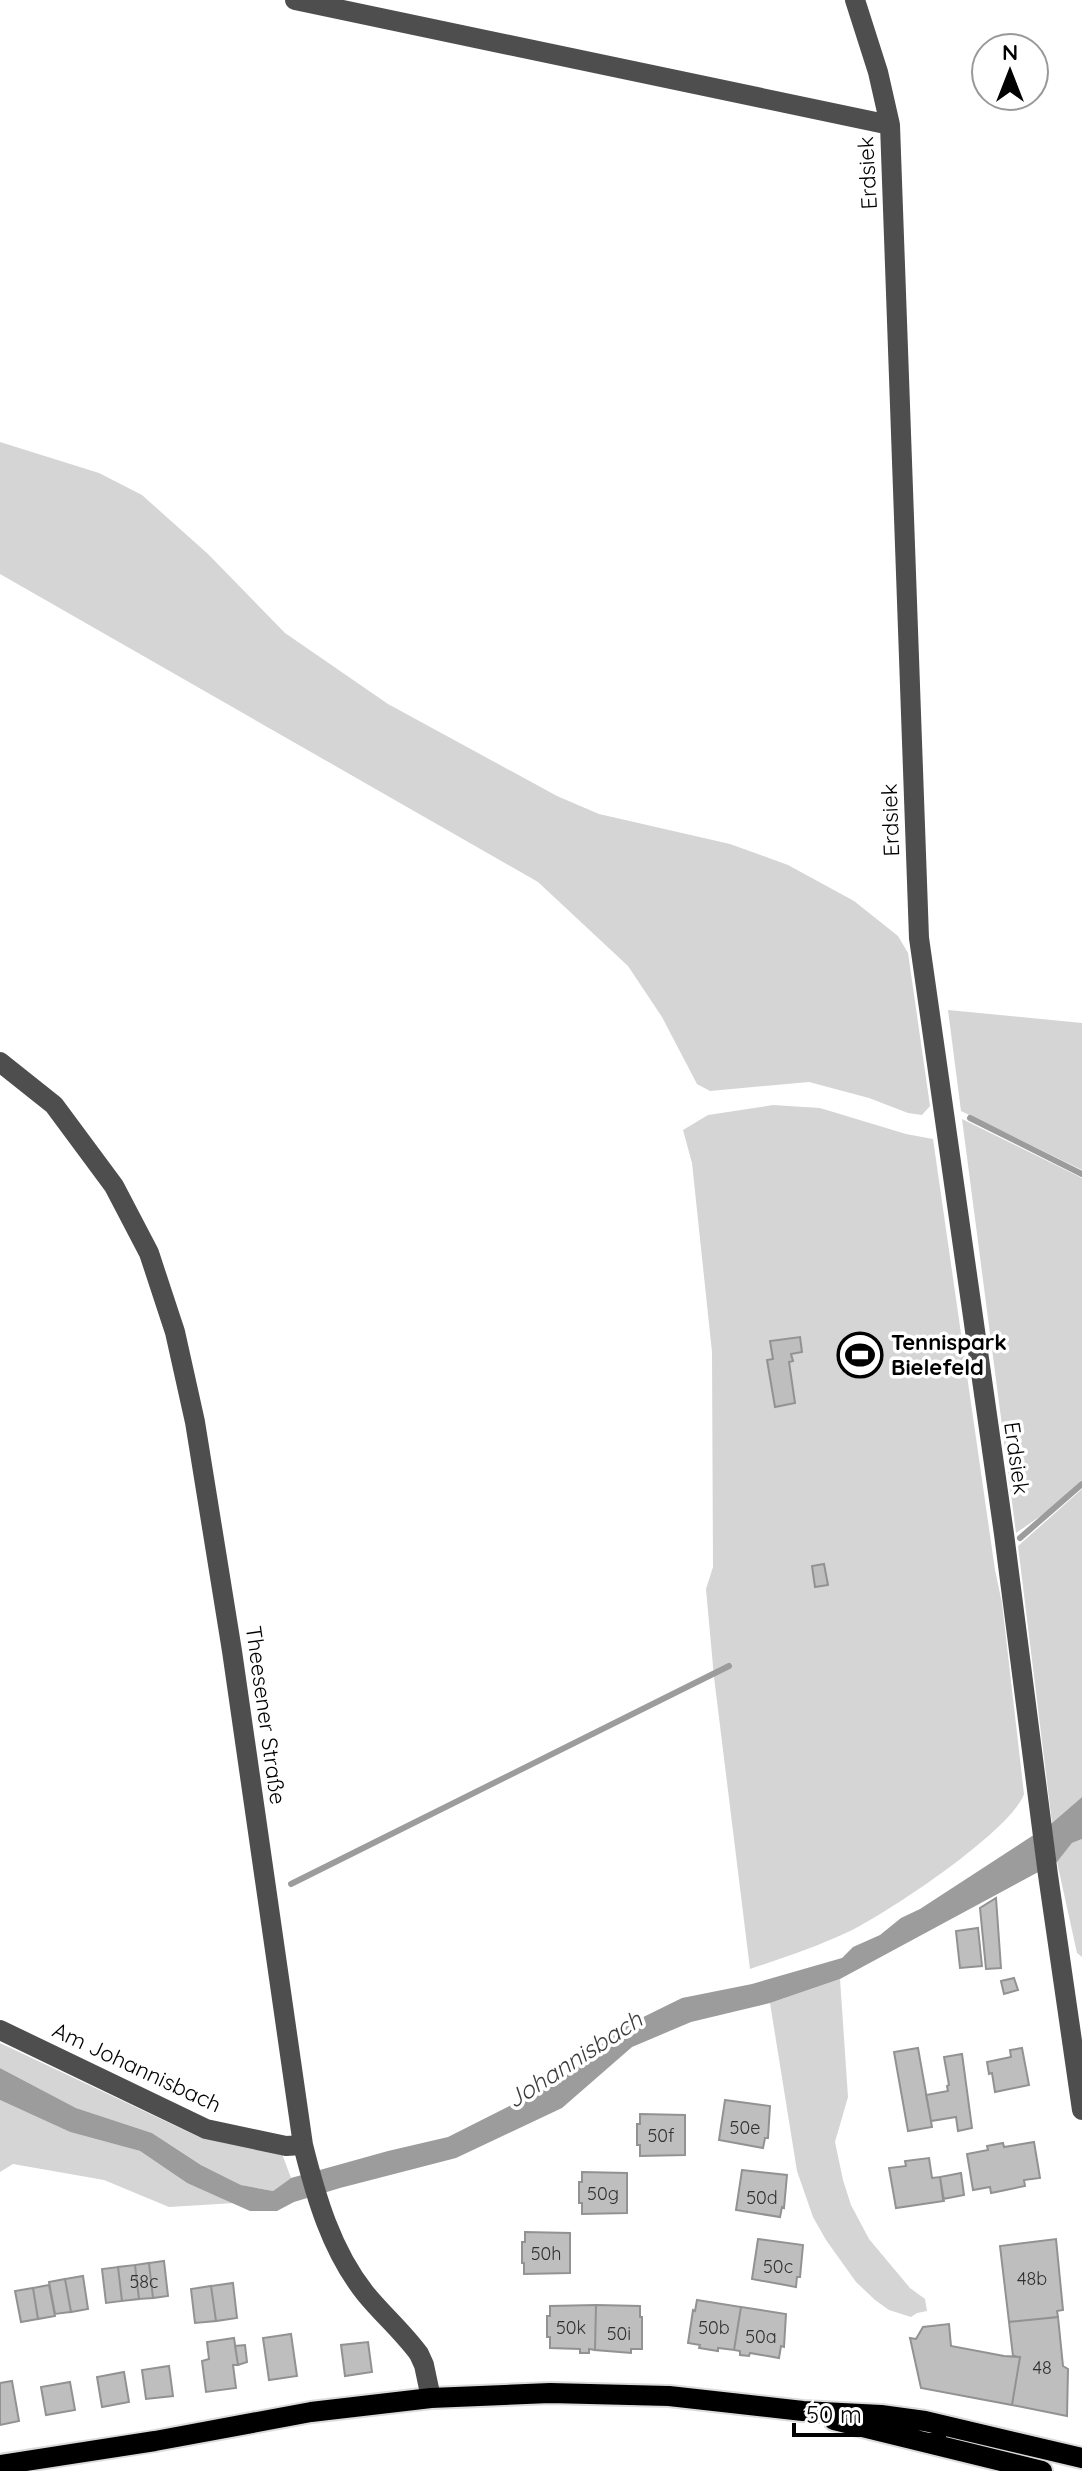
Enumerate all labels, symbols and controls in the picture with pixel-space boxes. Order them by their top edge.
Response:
north arrow [970,32,1050,112]
text: N [1002,38,1018,66]
street label: Erdsiek [851,136,883,210]
street label: Erdsiek [875,783,905,857]
place label: Tennispark Bielefeld [891,1328,1007,1381]
sports icon: Tennispark Bielefeld [836,1331,884,1379]
street label: Erdsiek [998,1420,1036,1496]
street label: Theesener Straße [240,1624,292,1806]
water label: Johannisbach [501,2004,648,2114]
street label: Am Johannisbach [48,2016,226,2118]
house number: 50e [730,2116,760,2139]
house number: 50f [648,2124,675,2147]
house number: 50g [587,2182,619,2205]
house number: 50d [746,2186,778,2209]
house number: 50h [531,2242,561,2265]
house number: 50c [763,2255,793,2278]
house number: 48b [1017,2267,1047,2290]
house number: 58c [130,2270,158,2293]
house number: 50k [556,2316,586,2339]
house number: 50b [698,2316,730,2339]
house number: 50i [607,2322,631,2345]
house number: 50a [745,2325,777,2348]
house number: 48 [1032,2356,1052,2379]
scale bar [794,2387,944,2437]
text: 50 m [806,2399,862,2429]

